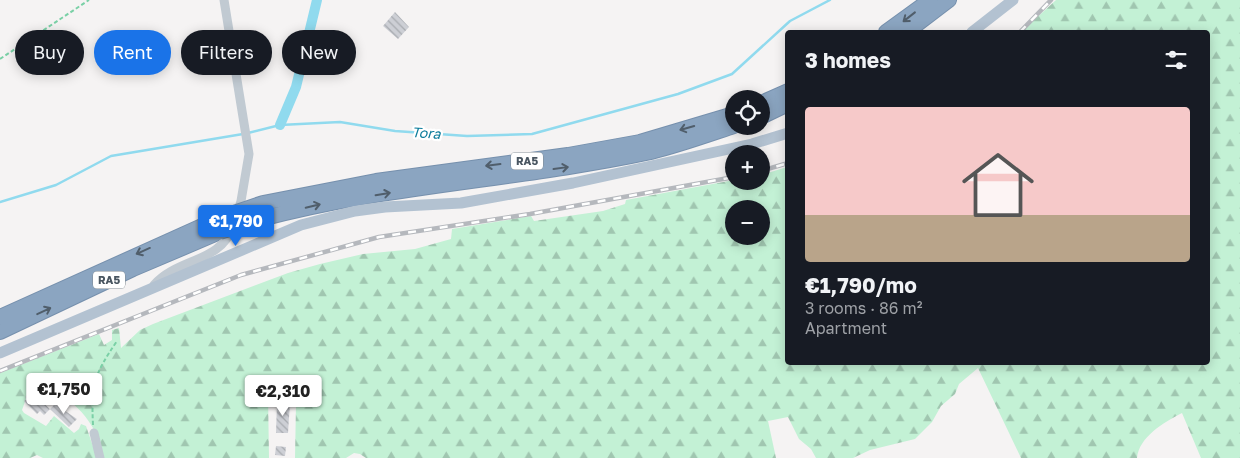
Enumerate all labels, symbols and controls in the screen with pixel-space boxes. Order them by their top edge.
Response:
one-way arrow [902,12,916,22]
chip: Buy [15,30,84,75]
chip: Rent [94,30,171,75]
chip: Filters [181,30,272,75]
chip: New [282,30,356,75]
icon: filters [1162,46,1190,74]
text: 3 homes [805,47,891,73]
map controls [725,90,770,245]
button: locate [725,90,770,135]
water label: Tora [411,123,442,142]
one-way arrow [679,124,695,134]
icon: home [953,140,1043,230]
button: + [725,145,770,190]
road number: RA5 [511,153,543,170]
one-way arrow [486,160,502,170]
one-way arrow [553,163,569,173]
one-way arrow [375,188,391,198]
button: − [725,200,770,245]
one-way arrow [304,201,320,210]
pin: €1,790 [195,204,277,247]
text: €1,790 [209,211,263,231]
one-way arrow [136,246,151,256]
road number: RA5 [93,272,125,288]
text: €1,790/mo [805,272,917,298]
text: 3 rooms · 86 m² [805,298,922,318]
one-way arrow [36,306,51,315]
text: Apartment [805,318,887,338]
pin: €1,750 [23,372,105,415]
pin: €2,310 [242,374,324,417]
text: €1,750 [37,379,91,399]
text: €2,310 [256,381,310,401]

